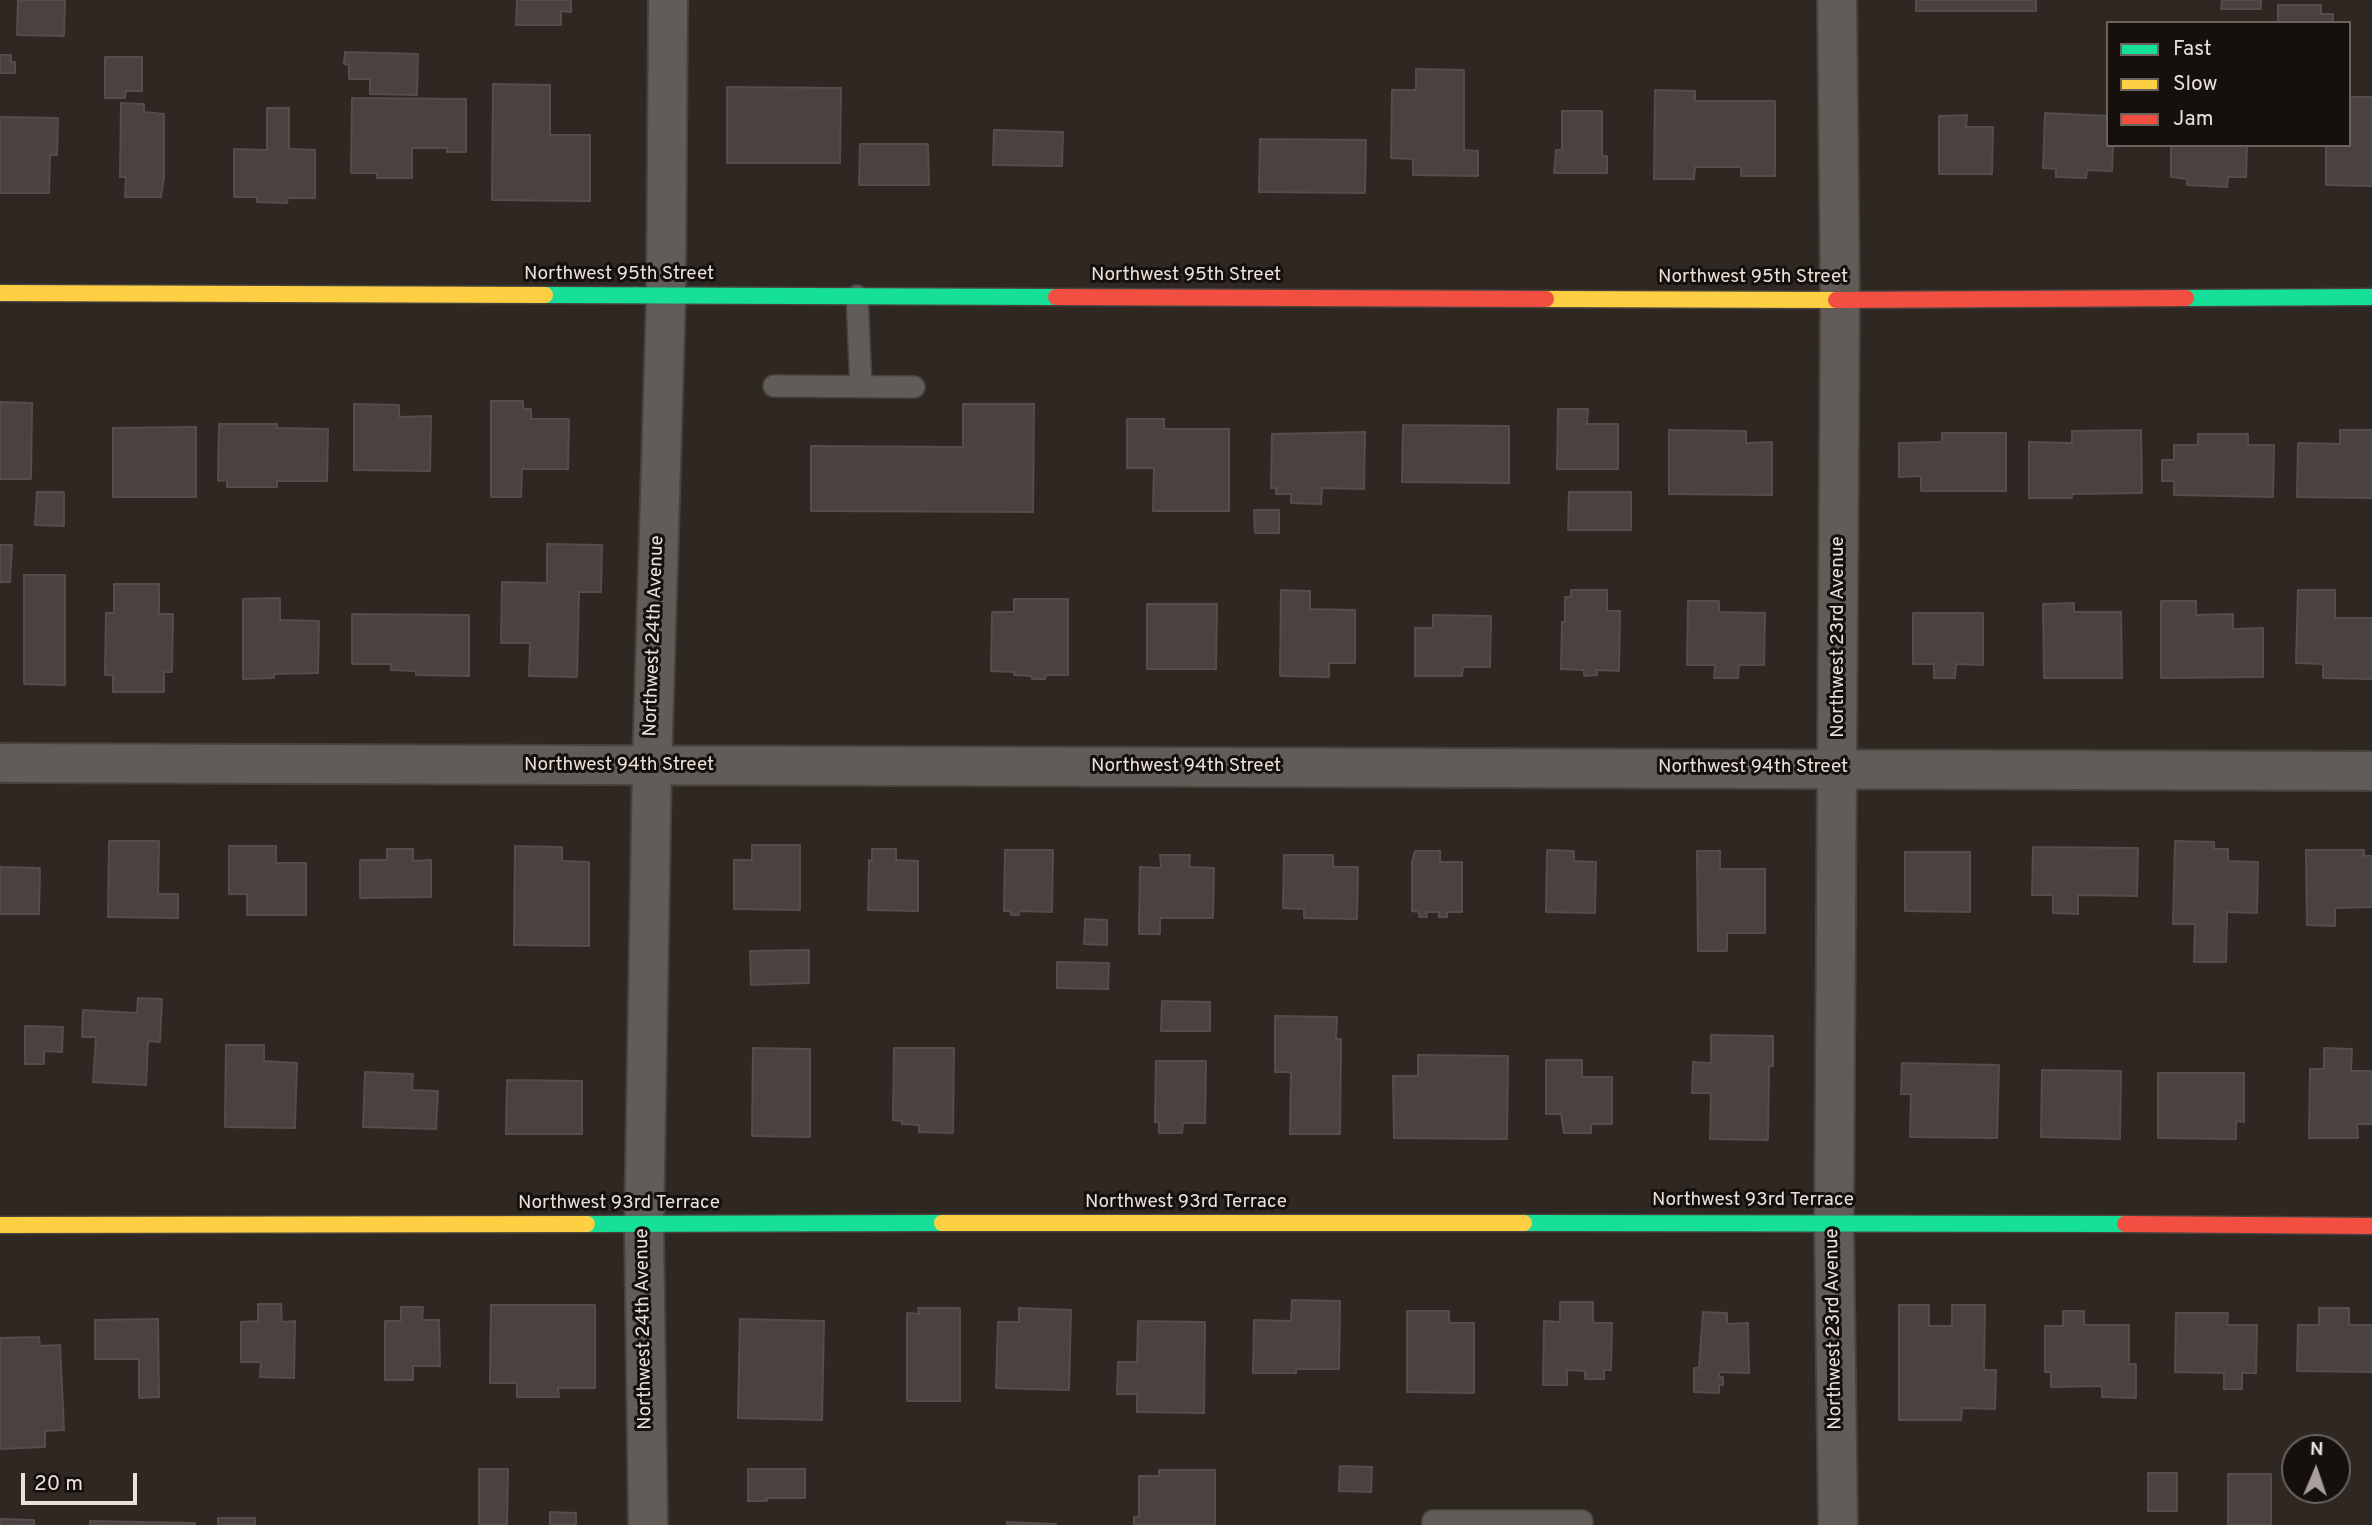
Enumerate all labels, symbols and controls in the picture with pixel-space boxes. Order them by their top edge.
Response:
legend [2106,21,2351,147]
text: Fast [2173,36,2212,63]
text: Slow [2173,71,2218,98]
text: Jam [2173,106,2214,133]
street label: Northwest 95th Street [524,264,714,286]
street label: Northwest 95th Street [1091,265,1281,287]
street label: Northwest 95th Street [1658,267,1848,289]
street label: Northwest 24th Avenue [640,535,670,737]
street label: Northwest 23rd Avenue [1828,536,1850,738]
street label: Northwest 94th Street [524,755,714,777]
street label: Northwest 94th Street [1091,756,1281,778]
street label: Northwest 94th Street [1658,757,1848,779]
street label: Northwest 93rd Terrace [1652,1190,1854,1212]
street label: Northwest 93rd Terrace [1085,1192,1287,1214]
street label: Northwest 93rd Terrace [518,1193,720,1215]
street label: Northwest 24th Avenue [632,1228,658,1430]
street label: Northwest 23rd Avenue [1822,1228,1848,1430]
north arrow [2281,1434,2351,1504]
text: N [2309,1438,2324,1462]
scale bar [24,1458,140,1502]
text: 20 m [34,1471,83,1498]

